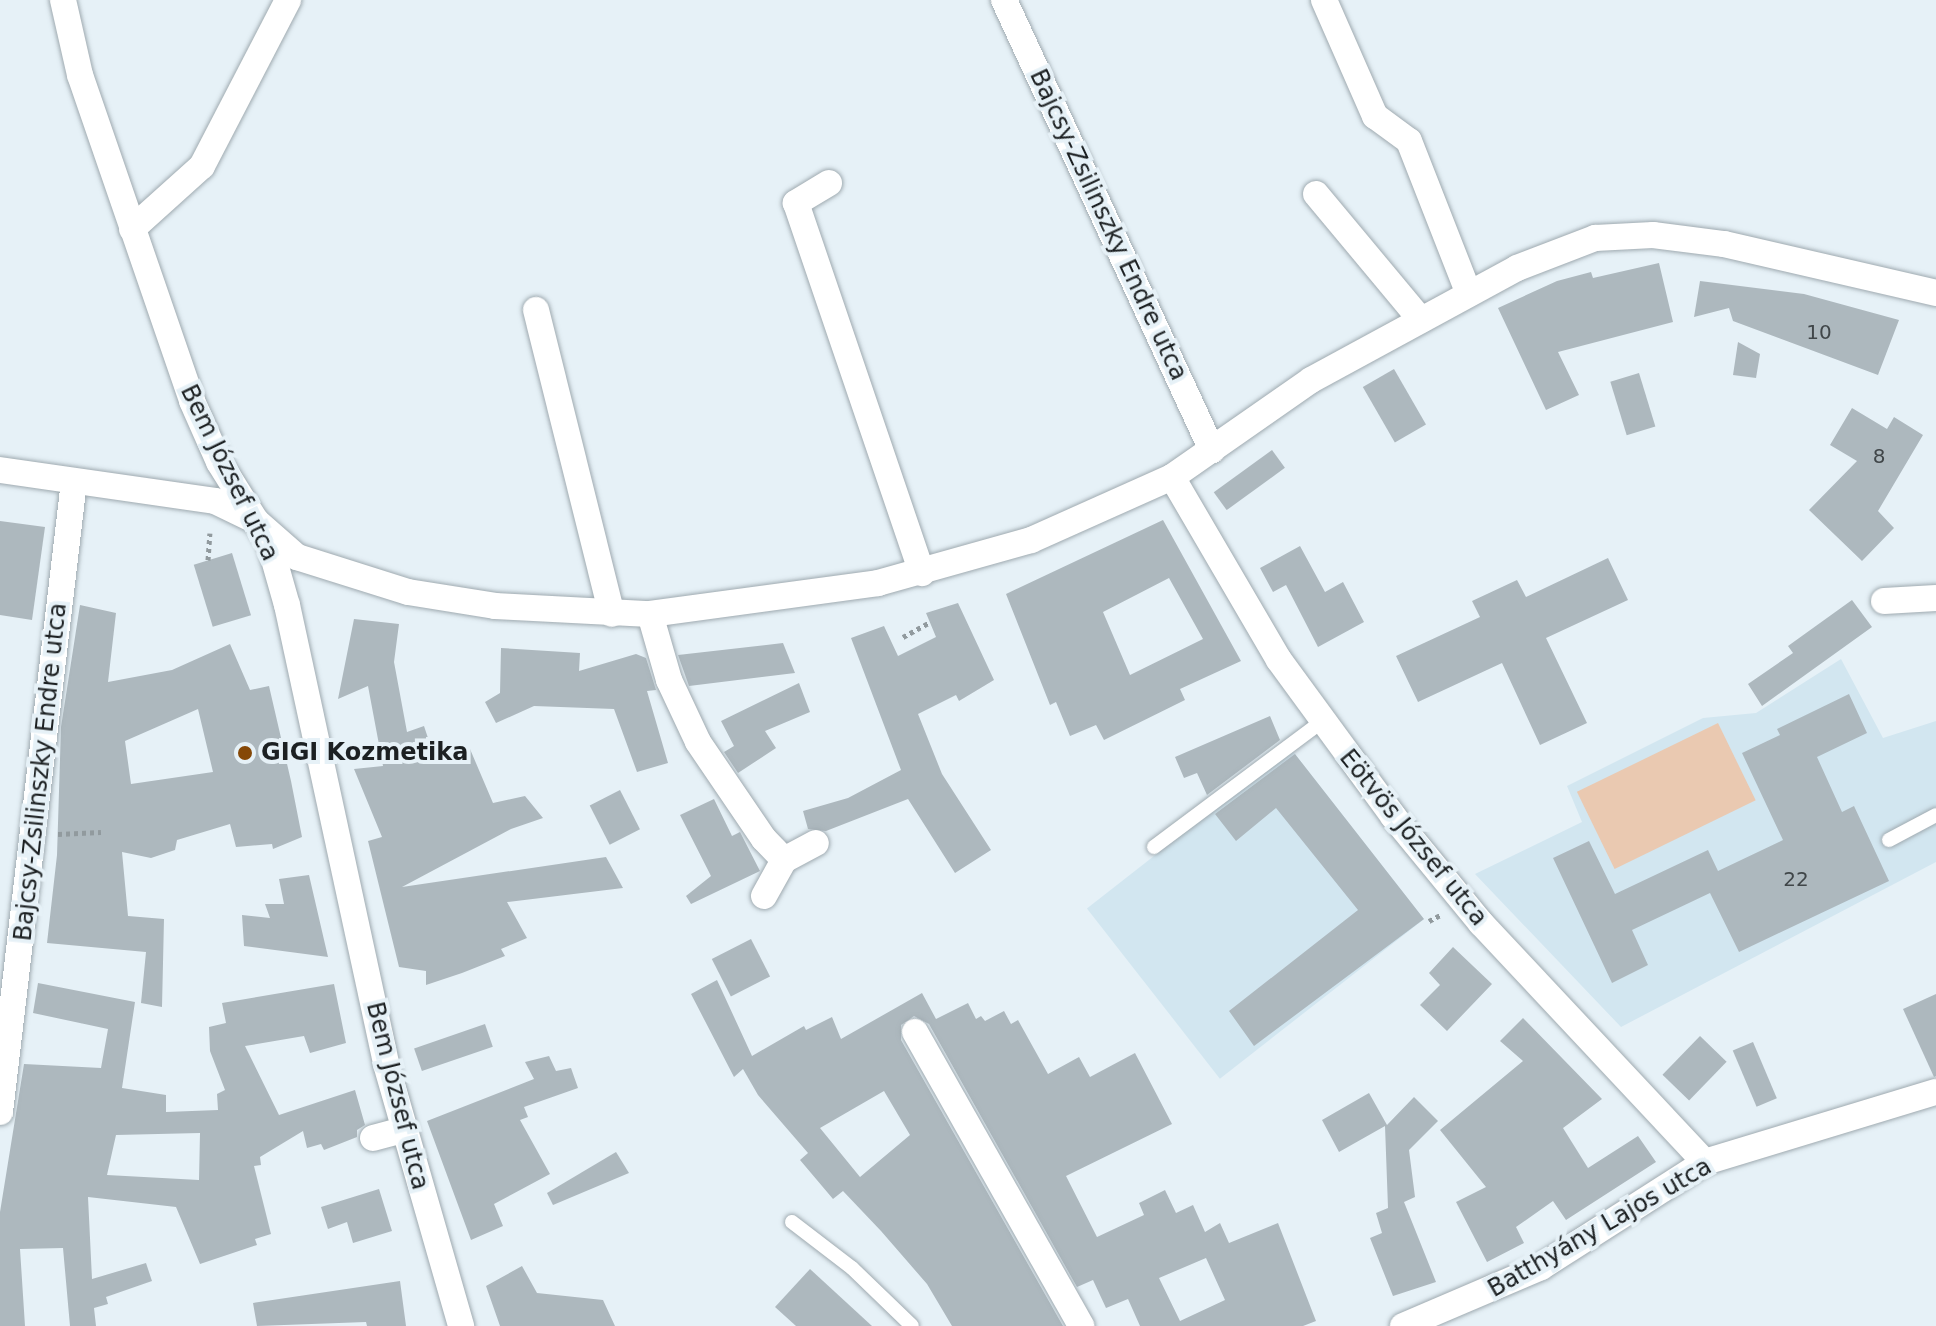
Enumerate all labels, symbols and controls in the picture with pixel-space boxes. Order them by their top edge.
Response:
street label: Bajcsy-Zsilinszky Endre utca [1023,65,1193,385]
house number: 10 [1806,320,1832,344]
street label: Bem József utca [174,380,284,566]
house number: 8 [1873,444,1885,468]
street label: Bajcsy-Zsilinszky Endre utca [9,601,73,943]
place label: GIGI Kozmetika [261,739,468,767]
marker: GIGI Kozmetika [236,744,254,762]
street label: Eötvös József utca [1333,744,1493,932]
house number: 22 [1783,867,1809,891]
street label: Bem József utca [360,999,434,1193]
street label: Batthyány Lajos utca [1483,1152,1717,1304]

